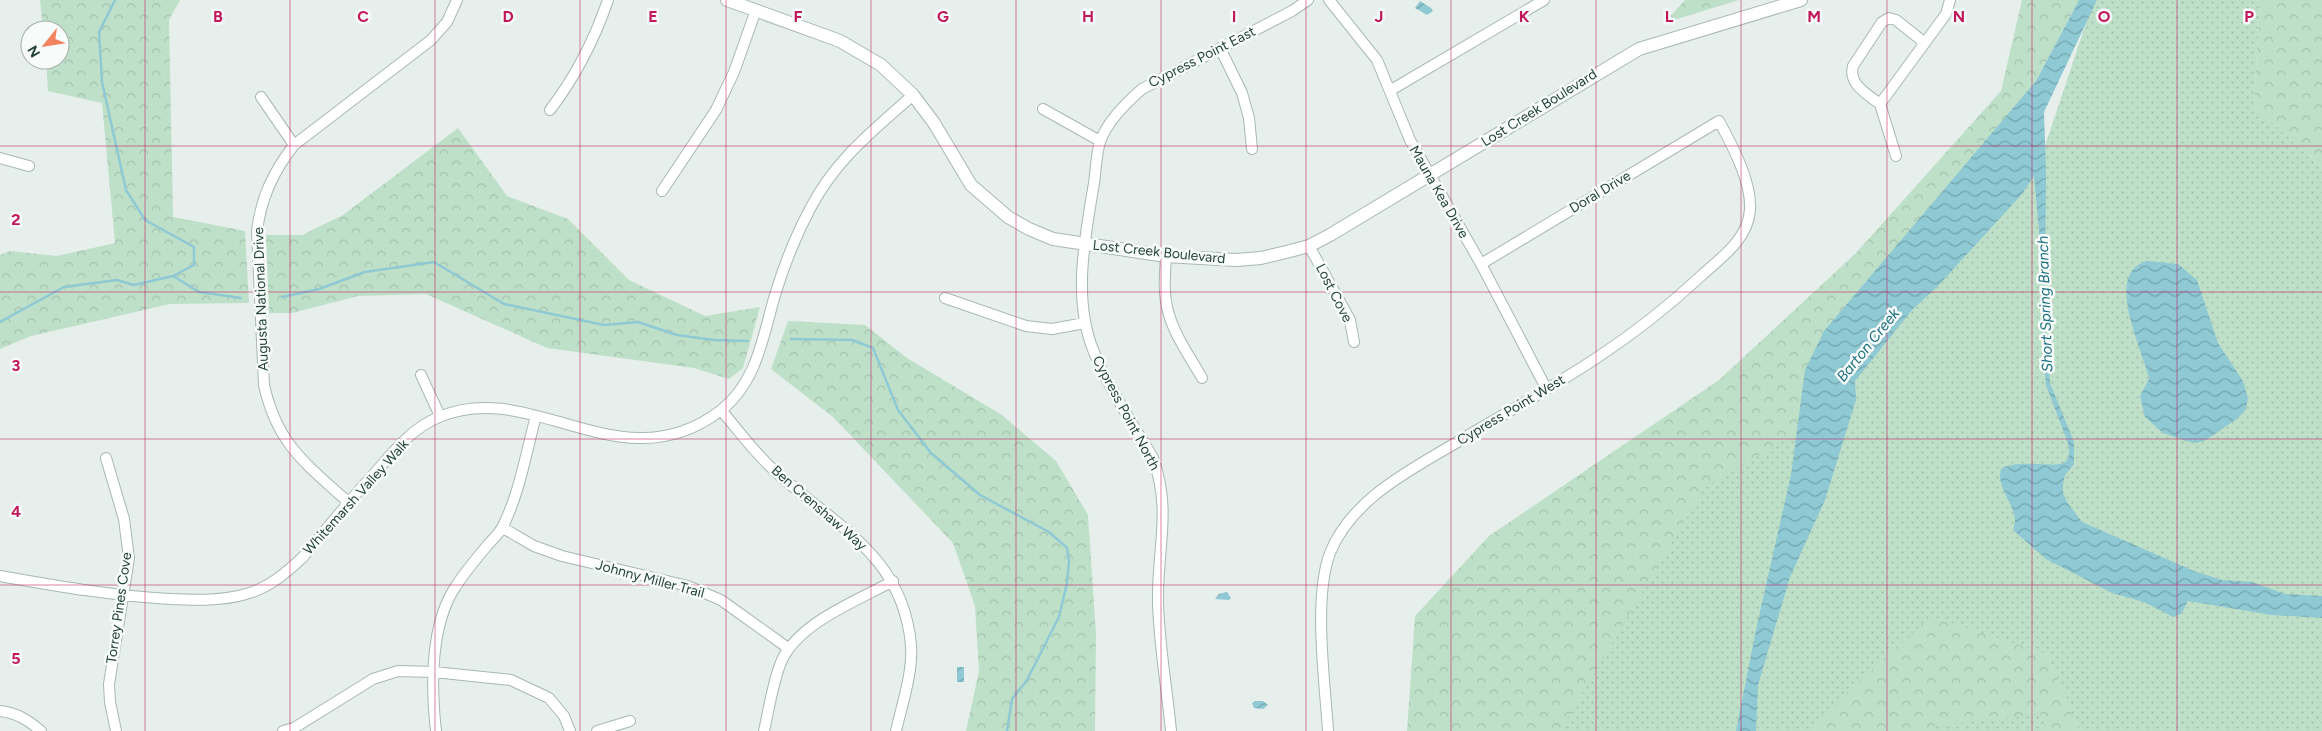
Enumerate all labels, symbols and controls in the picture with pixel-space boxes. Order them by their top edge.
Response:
text: B [213,7,223,26]
text: C [357,7,369,26]
text: D [502,7,514,26]
text: E [648,7,658,26]
text: F [794,7,803,26]
text: G [937,7,949,26]
text: H [1082,7,1094,26]
text: I [1232,7,1236,26]
text: J [1375,7,1383,26]
text: K [1519,7,1530,26]
text: L [1665,7,1674,26]
text: M [1807,7,1821,26]
text: N [1953,7,1965,26]
text: O [2098,7,2111,26]
text: P [2244,7,2254,26]
north arrow [20,20,70,70]
street label: Cypress Point East [1146,23,1258,91]
text: N [24,42,44,60]
street label: Lost Creek Boulevard [1478,65,1600,151]
street label: Mauna Kea Drive [1406,143,1473,242]
street label: Doral Drive [1566,167,1634,217]
text: 2 [11,210,21,229]
street label: Augusta National Drive [250,226,272,371]
water label: Short Spring Branch [2034,236,2056,372]
street label: Lost Creek Boulevard [1092,237,1226,267]
street label: Lost Cove [1312,261,1356,325]
water label: Barton Creek [1833,304,1904,385]
street label: Cypress Point North [1089,353,1163,473]
text: 3 [12,356,21,375]
street label: Cypress Point West [1454,371,1568,449]
street label: Whitemarsh Valley Walk [300,436,412,558]
street label: Ben Crenshaw Way [768,462,871,554]
text: 4 [11,502,21,521]
street label: Torrey Pines Cove [103,551,135,665]
street label: Johnny Miller Trail [594,556,706,602]
text: 5 [11,649,21,668]

